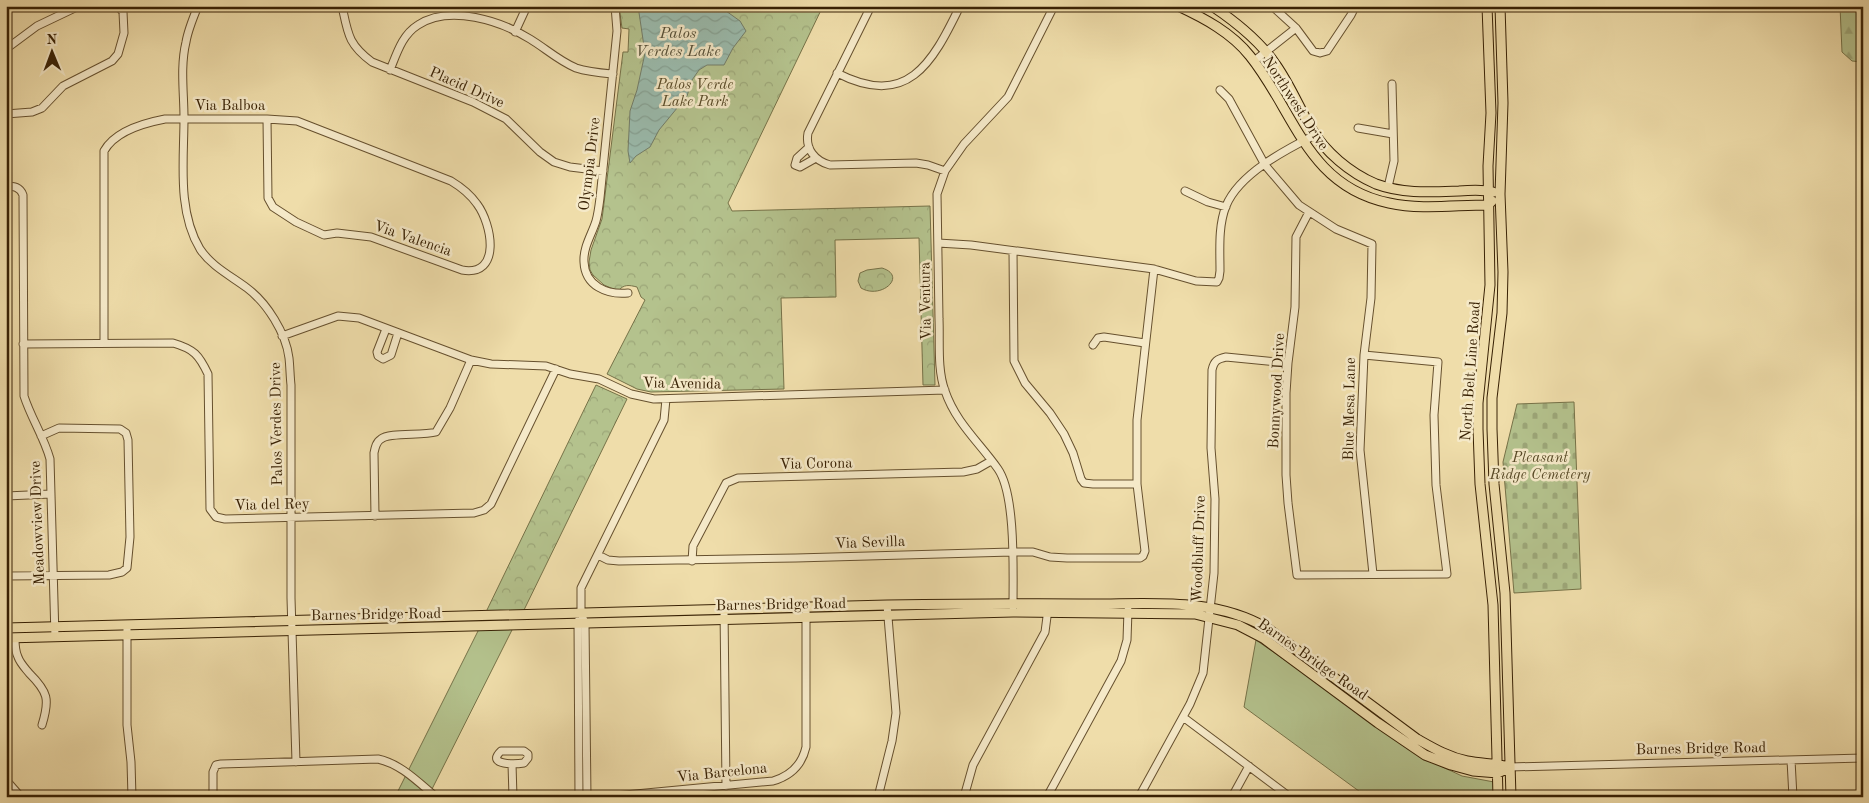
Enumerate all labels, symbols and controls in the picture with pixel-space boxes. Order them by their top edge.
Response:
water label: Palos Verdes Lake [635,26,721,60]
north arrow [28,28,78,78]
text: N [46,33,58,47]
street label: Northwest Drive [1259,54,1331,153]
street label: Placid Drive [427,65,506,112]
park label: Palos Verde Lake Park [656,78,733,110]
street label: Via Balboa [195,99,266,114]
street label: Olympia Drive [577,117,604,212]
street label: Via Valencia [372,219,454,260]
street label: Via Ventura [918,261,935,340]
street label: North Belt Line Road [1459,300,1484,442]
street label: Bonnywood Drive [1267,333,1288,449]
street label: Blue Mesa Lane [1342,357,1359,461]
street label: Palos Verdes Drive [269,362,286,486]
street label: Via Avenida [643,376,722,393]
park label: Pleasant Ridge Cemetery [1489,451,1591,483]
street label: Via Corona [779,456,853,473]
street label: Meadowview Drive [29,460,48,585]
street label: Woodbluff Drive [1190,495,1209,603]
street label: Via del Rey [234,497,310,514]
street label: Via Sevilla [835,535,906,552]
street label: Barnes Bridge Road [716,597,847,614]
street label: Barnes Bridge Road [311,607,442,624]
street label: Barnes Bridge Road [1254,617,1370,704]
street label: Barnes Bridge Road [1636,741,1767,758]
street label: Via Barcelona [676,761,769,786]

